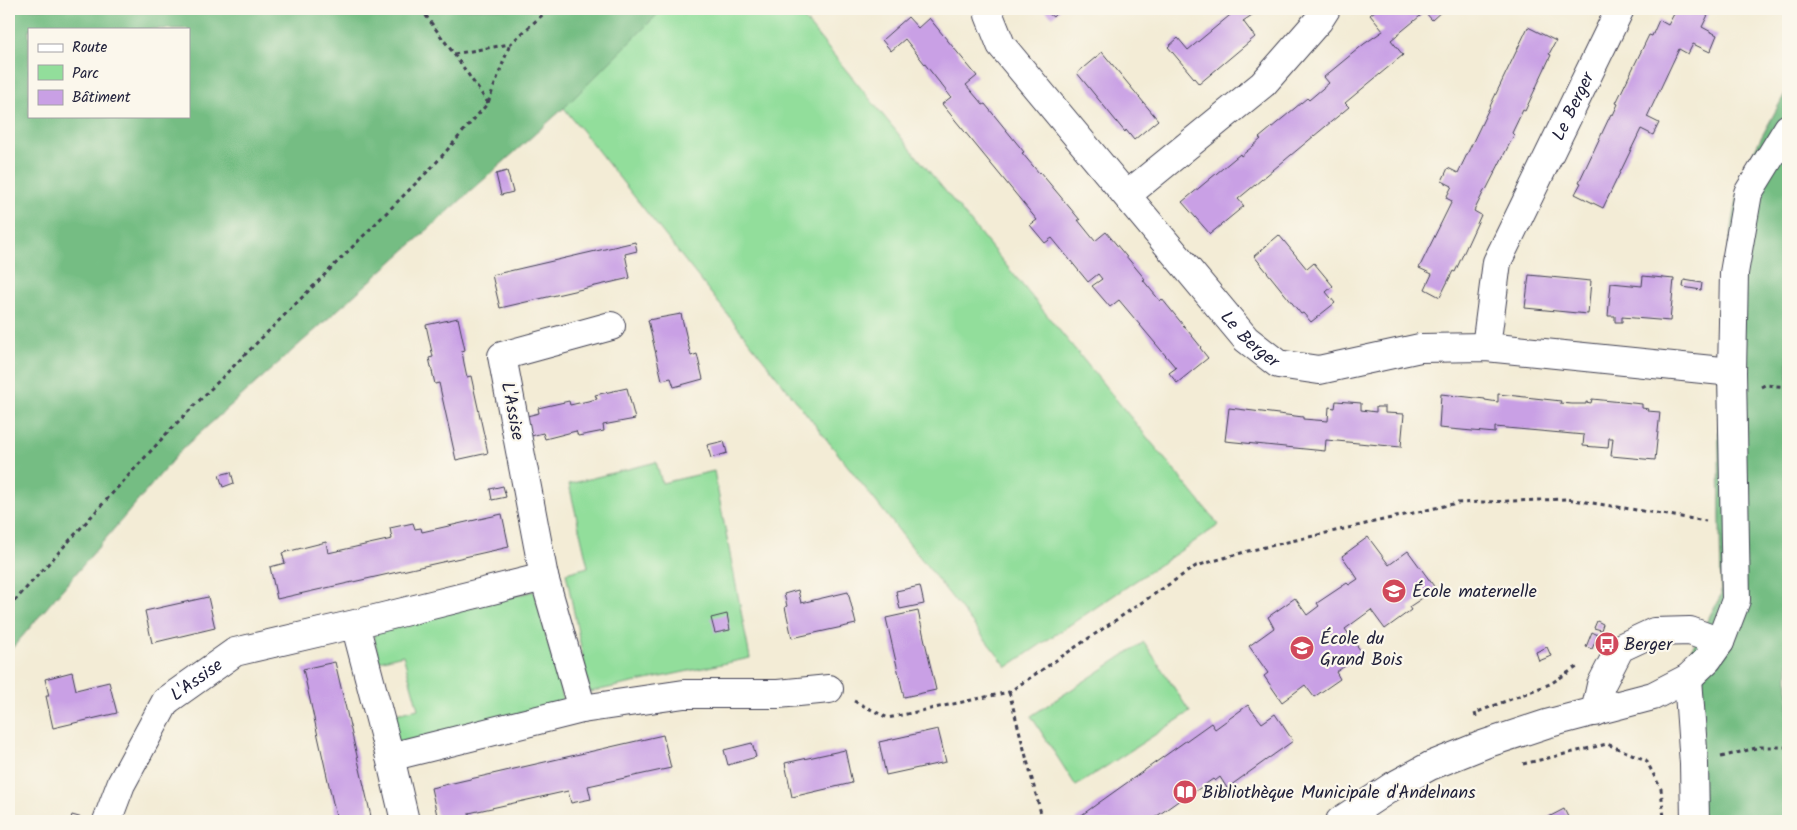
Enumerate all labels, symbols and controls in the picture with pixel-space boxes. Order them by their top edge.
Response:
legend [28,28,190,118]
text: Route [72,36,108,60]
text: Parc [72,62,99,86]
street label: Le Berger [1545,67,1604,146]
text: Bâtiment [72,86,131,110]
street label: Le Berger [1212,305,1286,377]
street label: L'Assise [492,380,531,443]
school or university icon: École maternelle [1381,578,1407,604]
place label: École maternelle [1412,578,1537,607]
place label: École du Grand Bois [1320,625,1403,675]
bus stop icon: Berger [1594,631,1620,657]
place label: Berger [1624,631,1673,660]
school or university icon: École du Grand Bois [1289,635,1315,661]
street label: L'Assise [165,652,229,710]
library icon: Bibliothèque Municipale d'Andelnans [1172,779,1198,805]
place label: Bibliothèque Municipale d'Andelnans [1202,779,1476,808]

